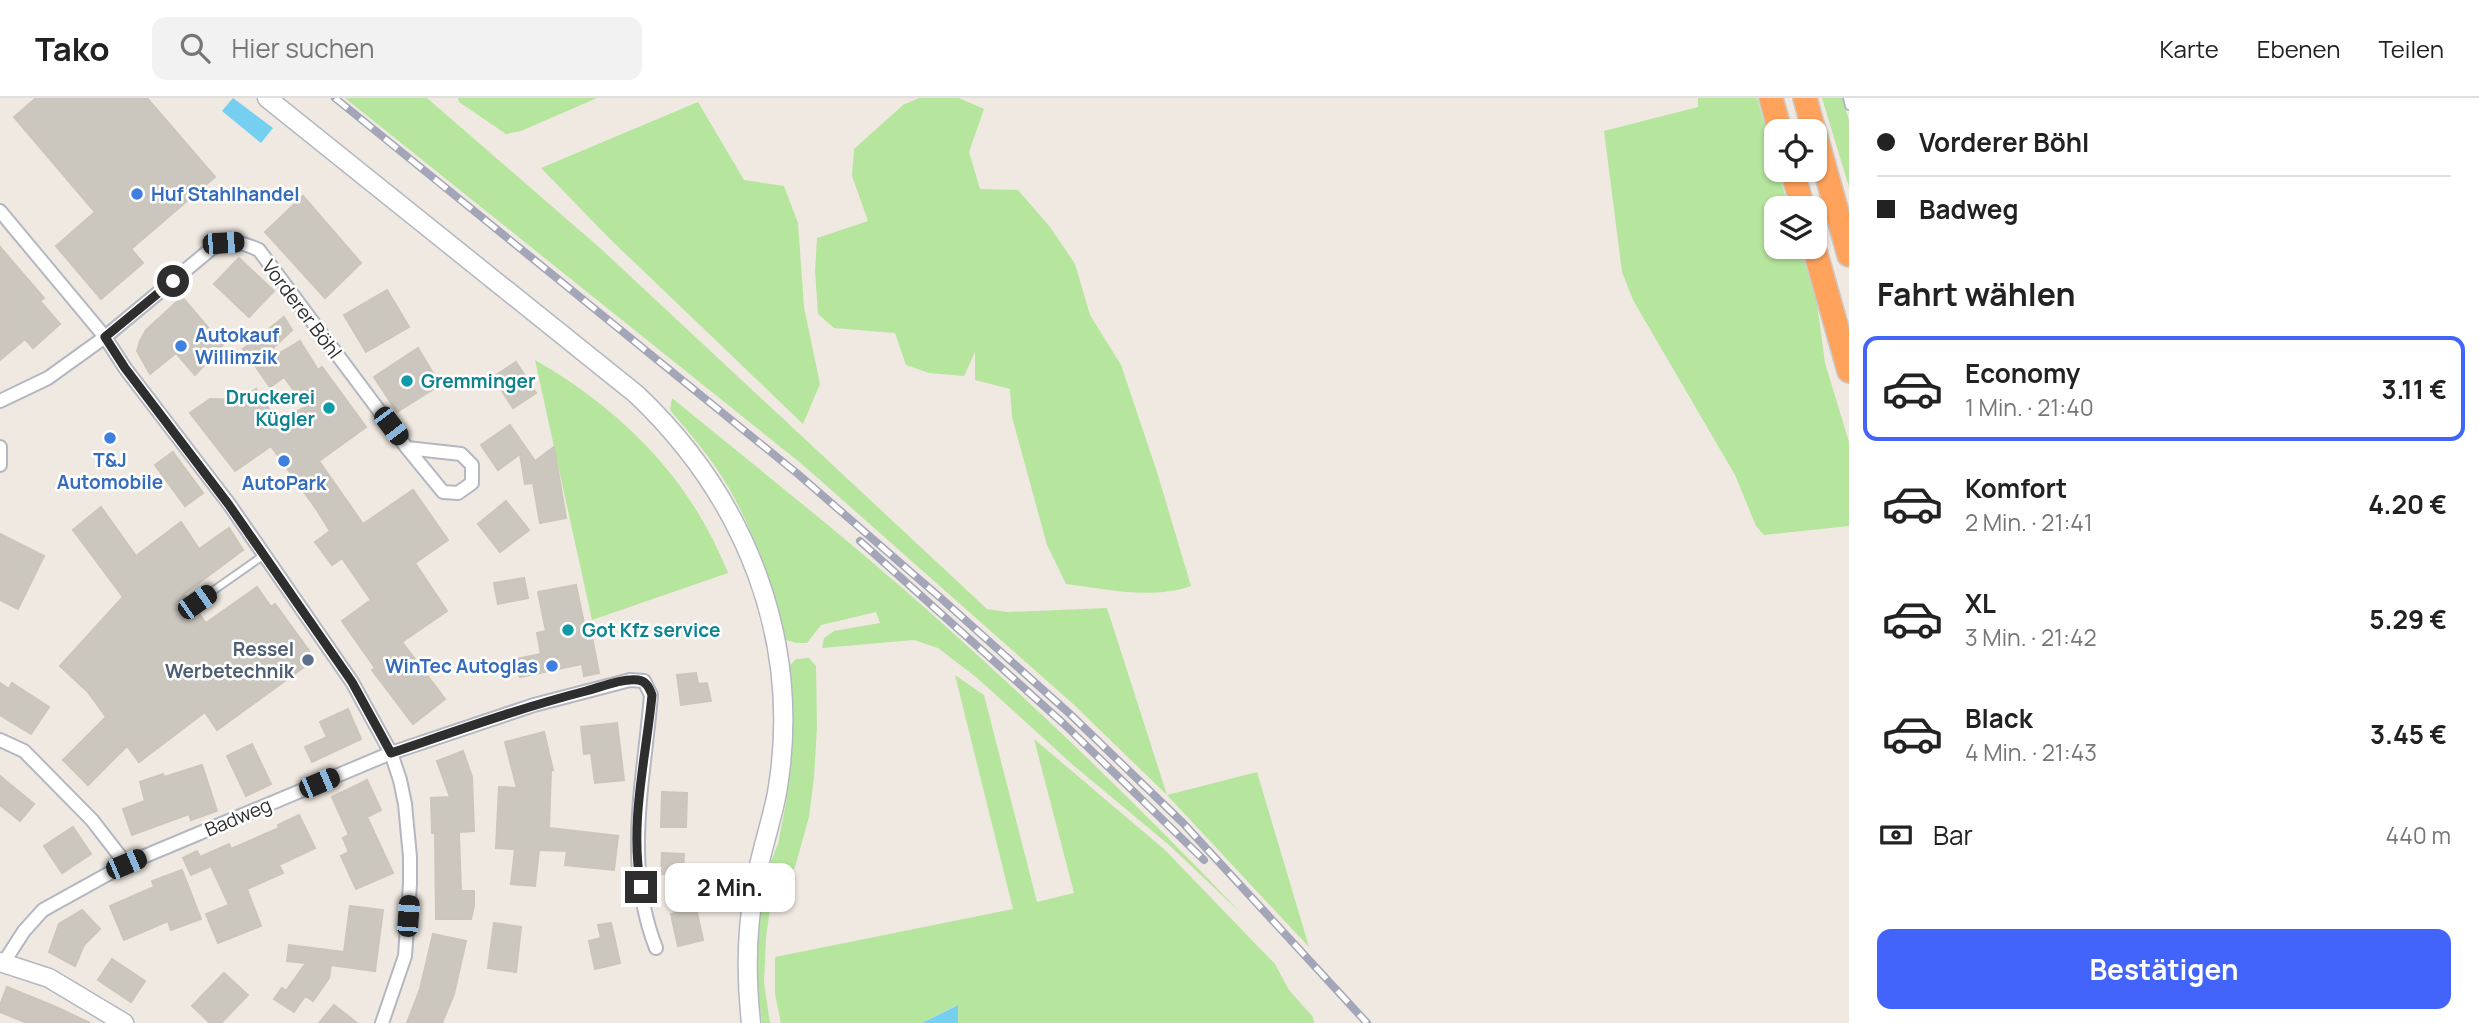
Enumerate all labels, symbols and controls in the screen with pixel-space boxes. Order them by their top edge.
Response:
search box [152,17,642,80]
text: Tako [35,26,110,71]
icon: search [176,29,214,67]
text: Hier suchen [232,30,374,66]
text: Karte [2159,32,2219,65]
text: Ebenen [2257,32,2340,65]
text: Teilen [2378,32,2444,65]
map controls [1764,119,1827,259]
button: locate [1764,119,1827,182]
text: Vorderer Böhl [1919,124,2089,160]
place label: Huf Stahlhandel [151,181,300,207]
marker: Huf Stahlhandel [129,186,145,202]
text: Badweg [1919,191,2018,227]
button: layers [1764,196,1827,259]
car [202,231,245,255]
street label: Vorderer Böhl [256,254,348,364]
route start [157,265,189,297]
text: Fahrt wählen [1877,272,2076,316]
place label: Autokauf Willimzik [195,322,279,370]
marker: Autokauf Willimzik [173,338,189,354]
text: Economy [1965,355,2080,391]
icon: car [1881,357,1944,420]
place label: Gremminger [421,368,536,394]
text: 3.11 € [2381,371,2447,407]
marker: Gremminger [399,373,415,389]
place label: Druckerei Kügler [226,384,315,432]
text: 1 Min. · 21:40 [1965,391,2094,423]
marker: Druckerei Kügler [321,400,337,416]
car [370,403,413,449]
marker: T&J Automobile [102,430,118,446]
place label: T&J Automobile [57,447,163,495]
marker: AutoPark [276,453,292,469]
place label: AutoPark [242,470,327,496]
text: Komfort [1965,470,2067,506]
icon: car [1881,472,1944,535]
text: 4.20 € [2368,486,2447,522]
text: 2 Min. · 21:41 [1965,506,2093,538]
car [174,581,221,623]
text: XL [1965,585,1996,621]
icon: car [1881,587,1944,650]
text: 5.29 € [2369,601,2447,637]
place label: Got Kfz service [582,617,720,643]
text: 3 Min. · 21:42 [1965,621,2097,653]
marker: Got Kfz service [560,622,576,638]
place label: Ressel Werbetechnik [165,636,295,684]
marker: Ressel Werbetechnik [300,652,316,668]
place label: WinTec Autoglas [385,653,538,679]
marker: WinTec Autoglas [544,658,560,674]
text: Black [1965,700,2033,736]
icon: car [1881,702,1944,765]
text: 3.45 € [2370,716,2447,752]
text: 4 Min. · 21:43 [1965,736,2097,768]
car [296,765,343,801]
street label: Badweg [201,791,275,843]
icon: cash [1877,816,1915,854]
text: Bar [1933,817,1973,853]
text: 440 m [2386,819,2451,851]
car [103,846,150,882]
callout: 2 Min. [666,862,795,912]
route end [625,871,657,903]
text: 2 Min. [697,871,763,903]
car [397,894,420,938]
button: Bestätigen [1877,929,2451,1009]

